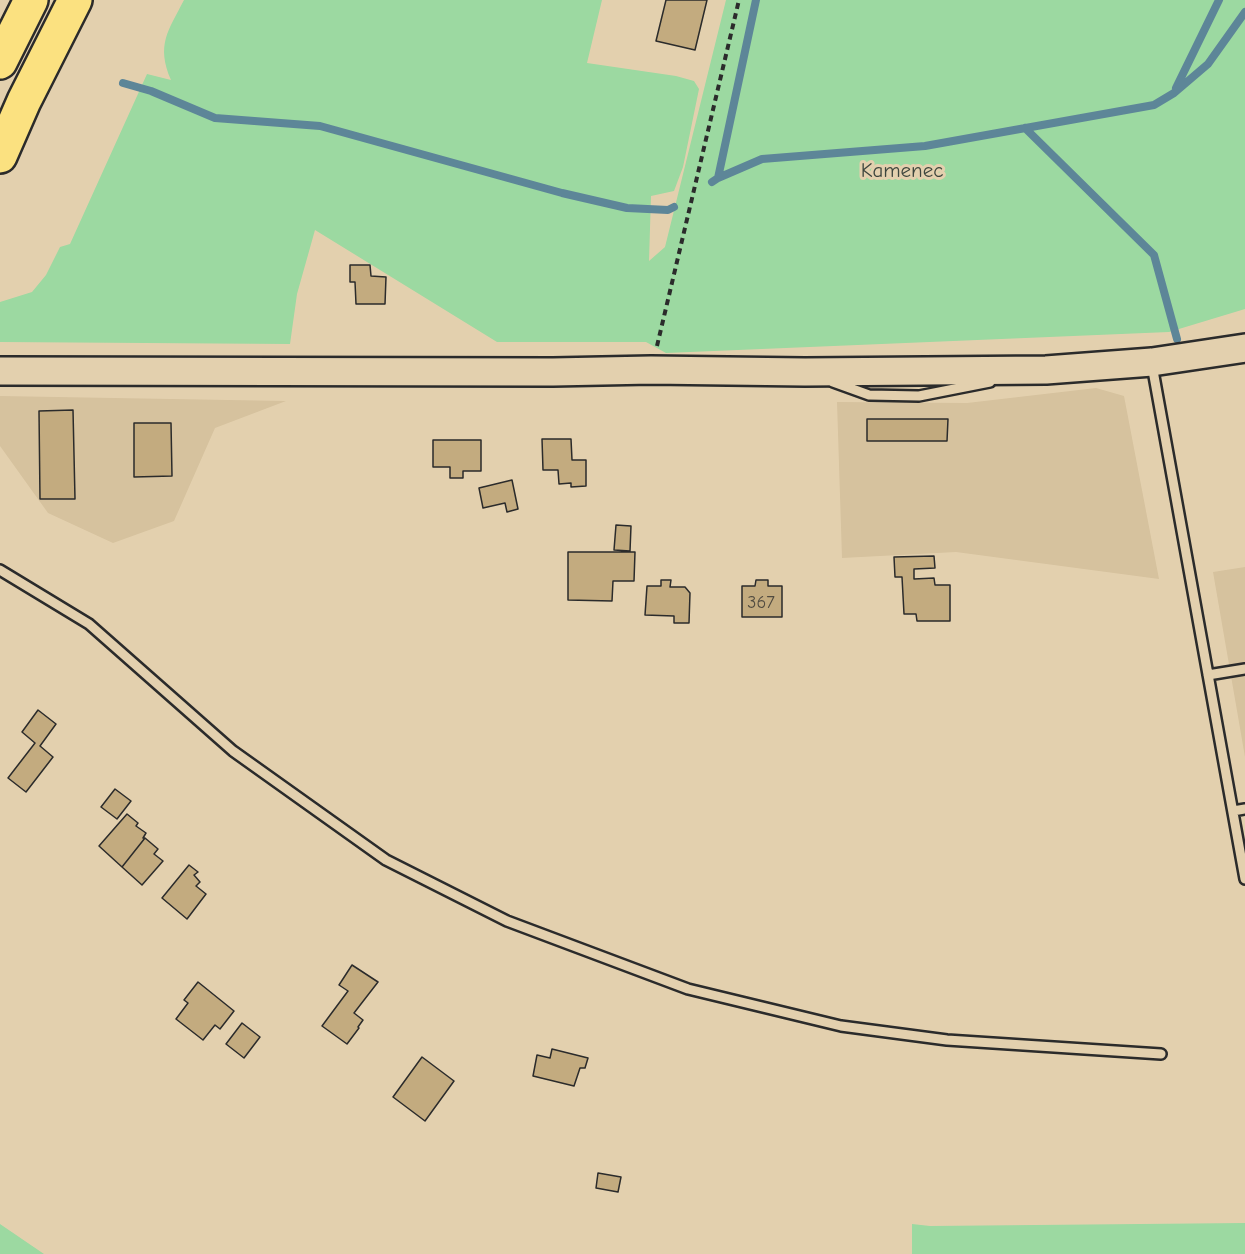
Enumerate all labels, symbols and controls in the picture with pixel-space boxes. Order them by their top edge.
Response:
park label: Kamenec [861,158,943,184]
house number: 367 [747,592,775,614]

